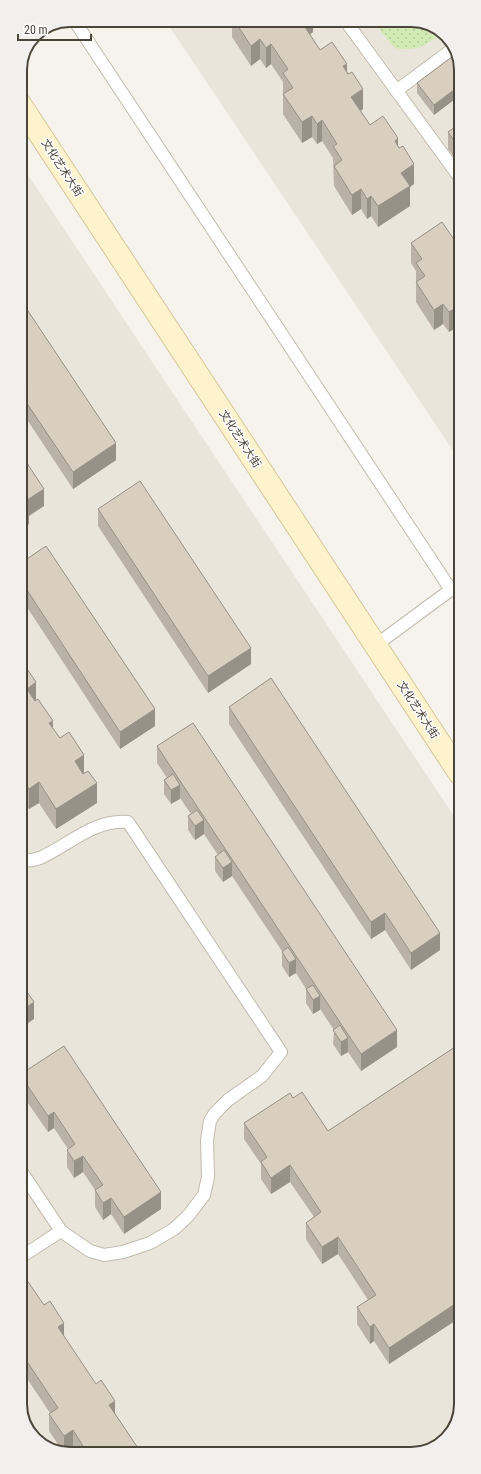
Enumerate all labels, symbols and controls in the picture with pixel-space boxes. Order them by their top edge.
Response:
scale bar [18,16,91,42]
text: 20 m [24,23,48,37]
street label: 文化艺术大街 [39,137,85,199]
street label: 文化艺术大街 [217,408,263,470]
street label: 文化艺术大街 [395,679,441,741]

